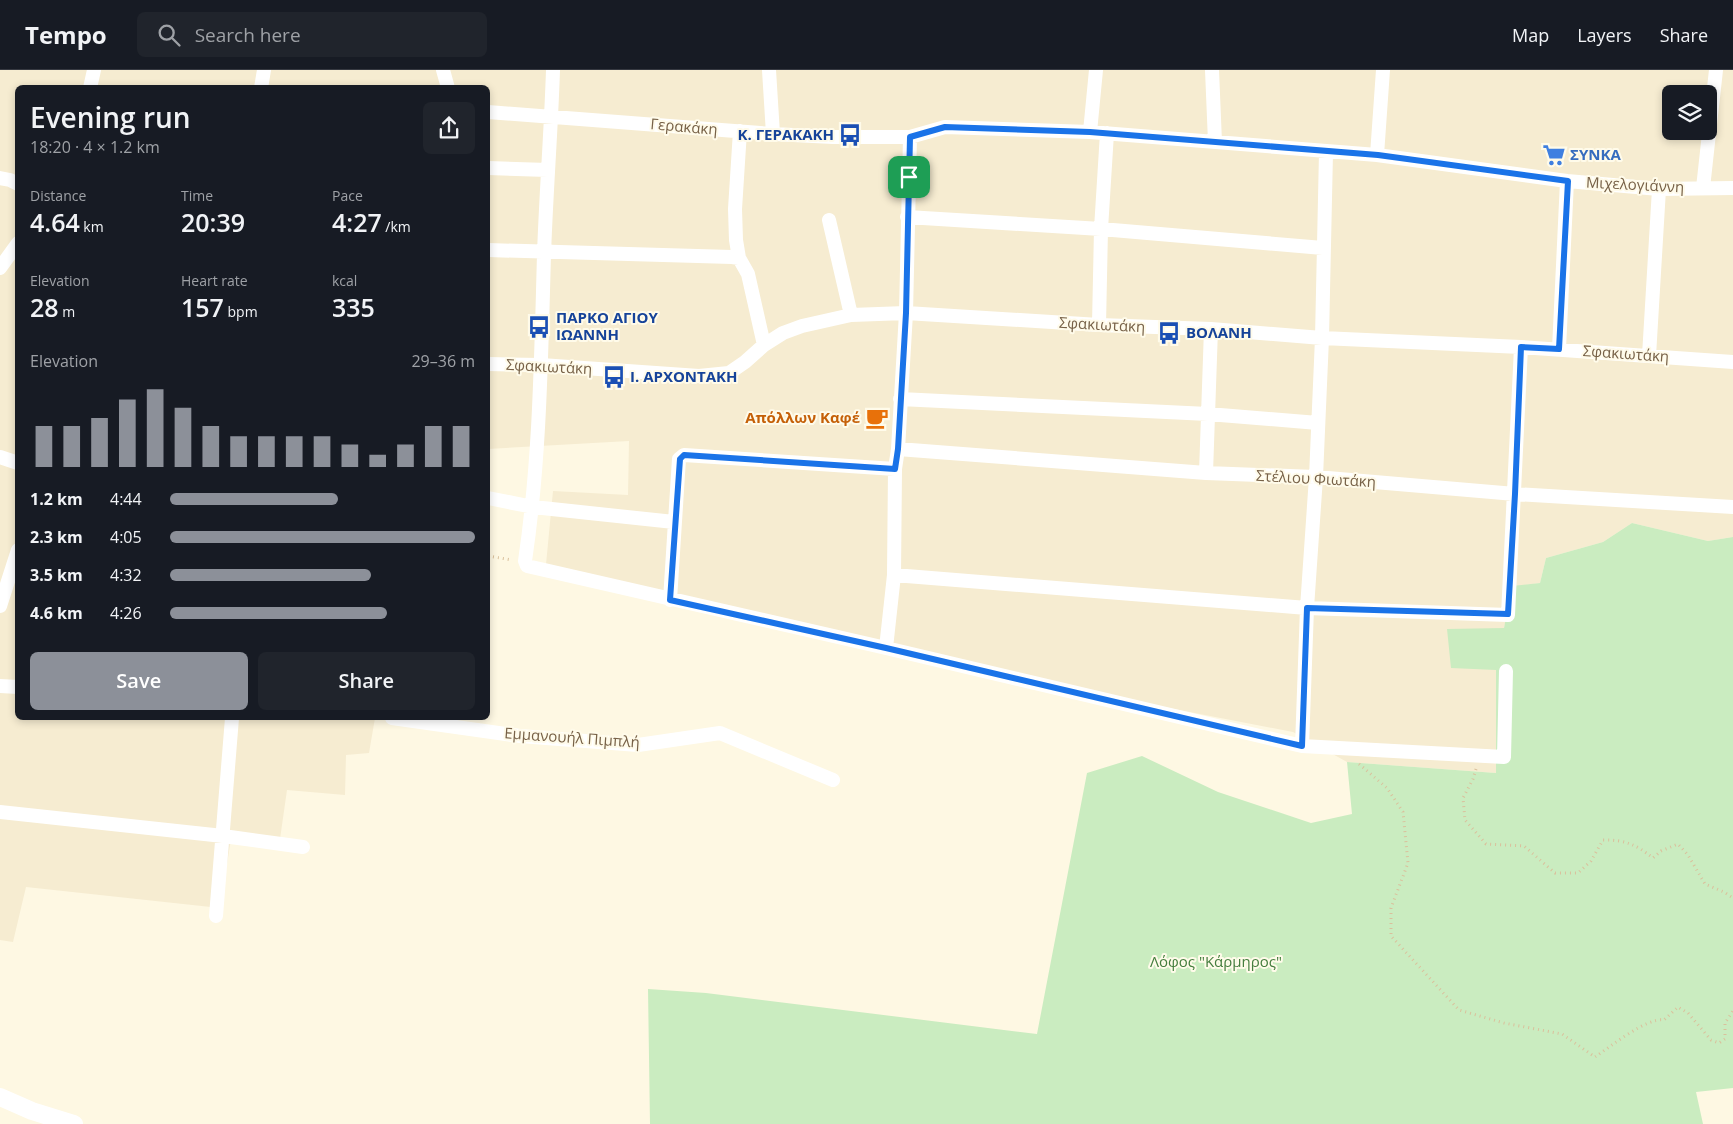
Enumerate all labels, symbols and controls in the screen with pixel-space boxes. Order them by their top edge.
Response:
search box [137,12,487,57]
text: Tempo [25,18,107,51]
icon: search [155,21,183,49]
text: Search here [195,22,301,48]
text: Map [1512,23,1549,47]
text: Layers [1577,23,1632,47]
text: Share [1660,23,1708,47]
map controls [1662,85,1717,140]
button: layers [1662,85,1717,140]
text: Evening run [30,98,191,136]
button: share [423,102,475,154]
street label: Γερακάκη [650,113,718,139]
bus stop icon: Κ. ΓΕΡΑΚΑΚΗ [837,122,863,148]
place label: Κ. ΓΕΡΑΚΑΚΗ [738,124,834,144]
text: 18:20 · 4 × 1.2 km [30,136,160,158]
supermarket icon: ΣΥΝΚΑ [1541,142,1567,168]
place label: ΣΥΝΚΑ [1570,144,1621,164]
pin [888,156,930,198]
icon: arrive [895,163,923,191]
street label: Μιχελογιάννη [1585,171,1685,197]
text: Distance [30,186,86,205]
text: Time [181,186,213,205]
text: Pace [332,186,363,205]
text: 4.64 [30,205,80,239]
text: 20:39 [181,205,245,239]
text: 4:27 [332,205,382,239]
text: km [80,217,104,236]
text: /km [382,217,411,236]
text: Elevation [30,271,89,290]
text: Heart rate [181,271,248,290]
text: kcal [332,271,357,290]
text: 28 [30,290,59,324]
text: 157 [181,290,224,324]
text: 335 [332,290,375,324]
text: m [59,302,75,321]
text: bpm [224,302,258,321]
place label: ΠΑΡΚΟ ΑΓΙΟΥ ΙΩΑΝΝΗ [556,307,658,344]
street label: Σφακιωτάκη [1058,312,1146,336]
bus stop icon: ΠΑΡΚΟ ΑΓΙΟΥ ΙΩΑΝΝΗ [526,314,552,340]
bus stop icon: ΒΟΛΑΝΗ [1156,320,1182,346]
place label: ΒΟΛΑΝΗ [1186,322,1252,342]
street label: Σφακιωτάκη [1582,340,1670,366]
text: Elevation [30,350,98,372]
text: 29–36 m [411,350,475,372]
street label: Σφακιωτάκη [505,354,593,378]
bus stop icon: Ι. ΑΡΧΟΝΤΑΚΗ [601,364,627,390]
place label: Ι. ΑΡΧΟΝΤΑΚΗ [630,366,738,386]
cafe icon: Απόλλων Καφέ [864,405,890,431]
place label: Απόλλων Καφέ [745,407,860,427]
street label: Στέλιου Φιωτάκη [1256,465,1376,491]
text: 1.2 km [30,488,83,510]
text: 4:44 [110,488,142,510]
text: 2.3 km [30,526,83,548]
text: 4:05 [110,526,142,548]
text: 3.5 km [30,564,83,586]
text: 4:32 [110,564,142,586]
text: 4.6 km [30,602,83,624]
text: 4:26 [110,602,142,624]
button: Save [30,652,248,710]
button: Share [258,652,475,710]
street label: Εµµανουήλ Πιµπλή [504,722,640,752]
park label: Λόφος "Κάρμηρος" [1150,951,1282,971]

